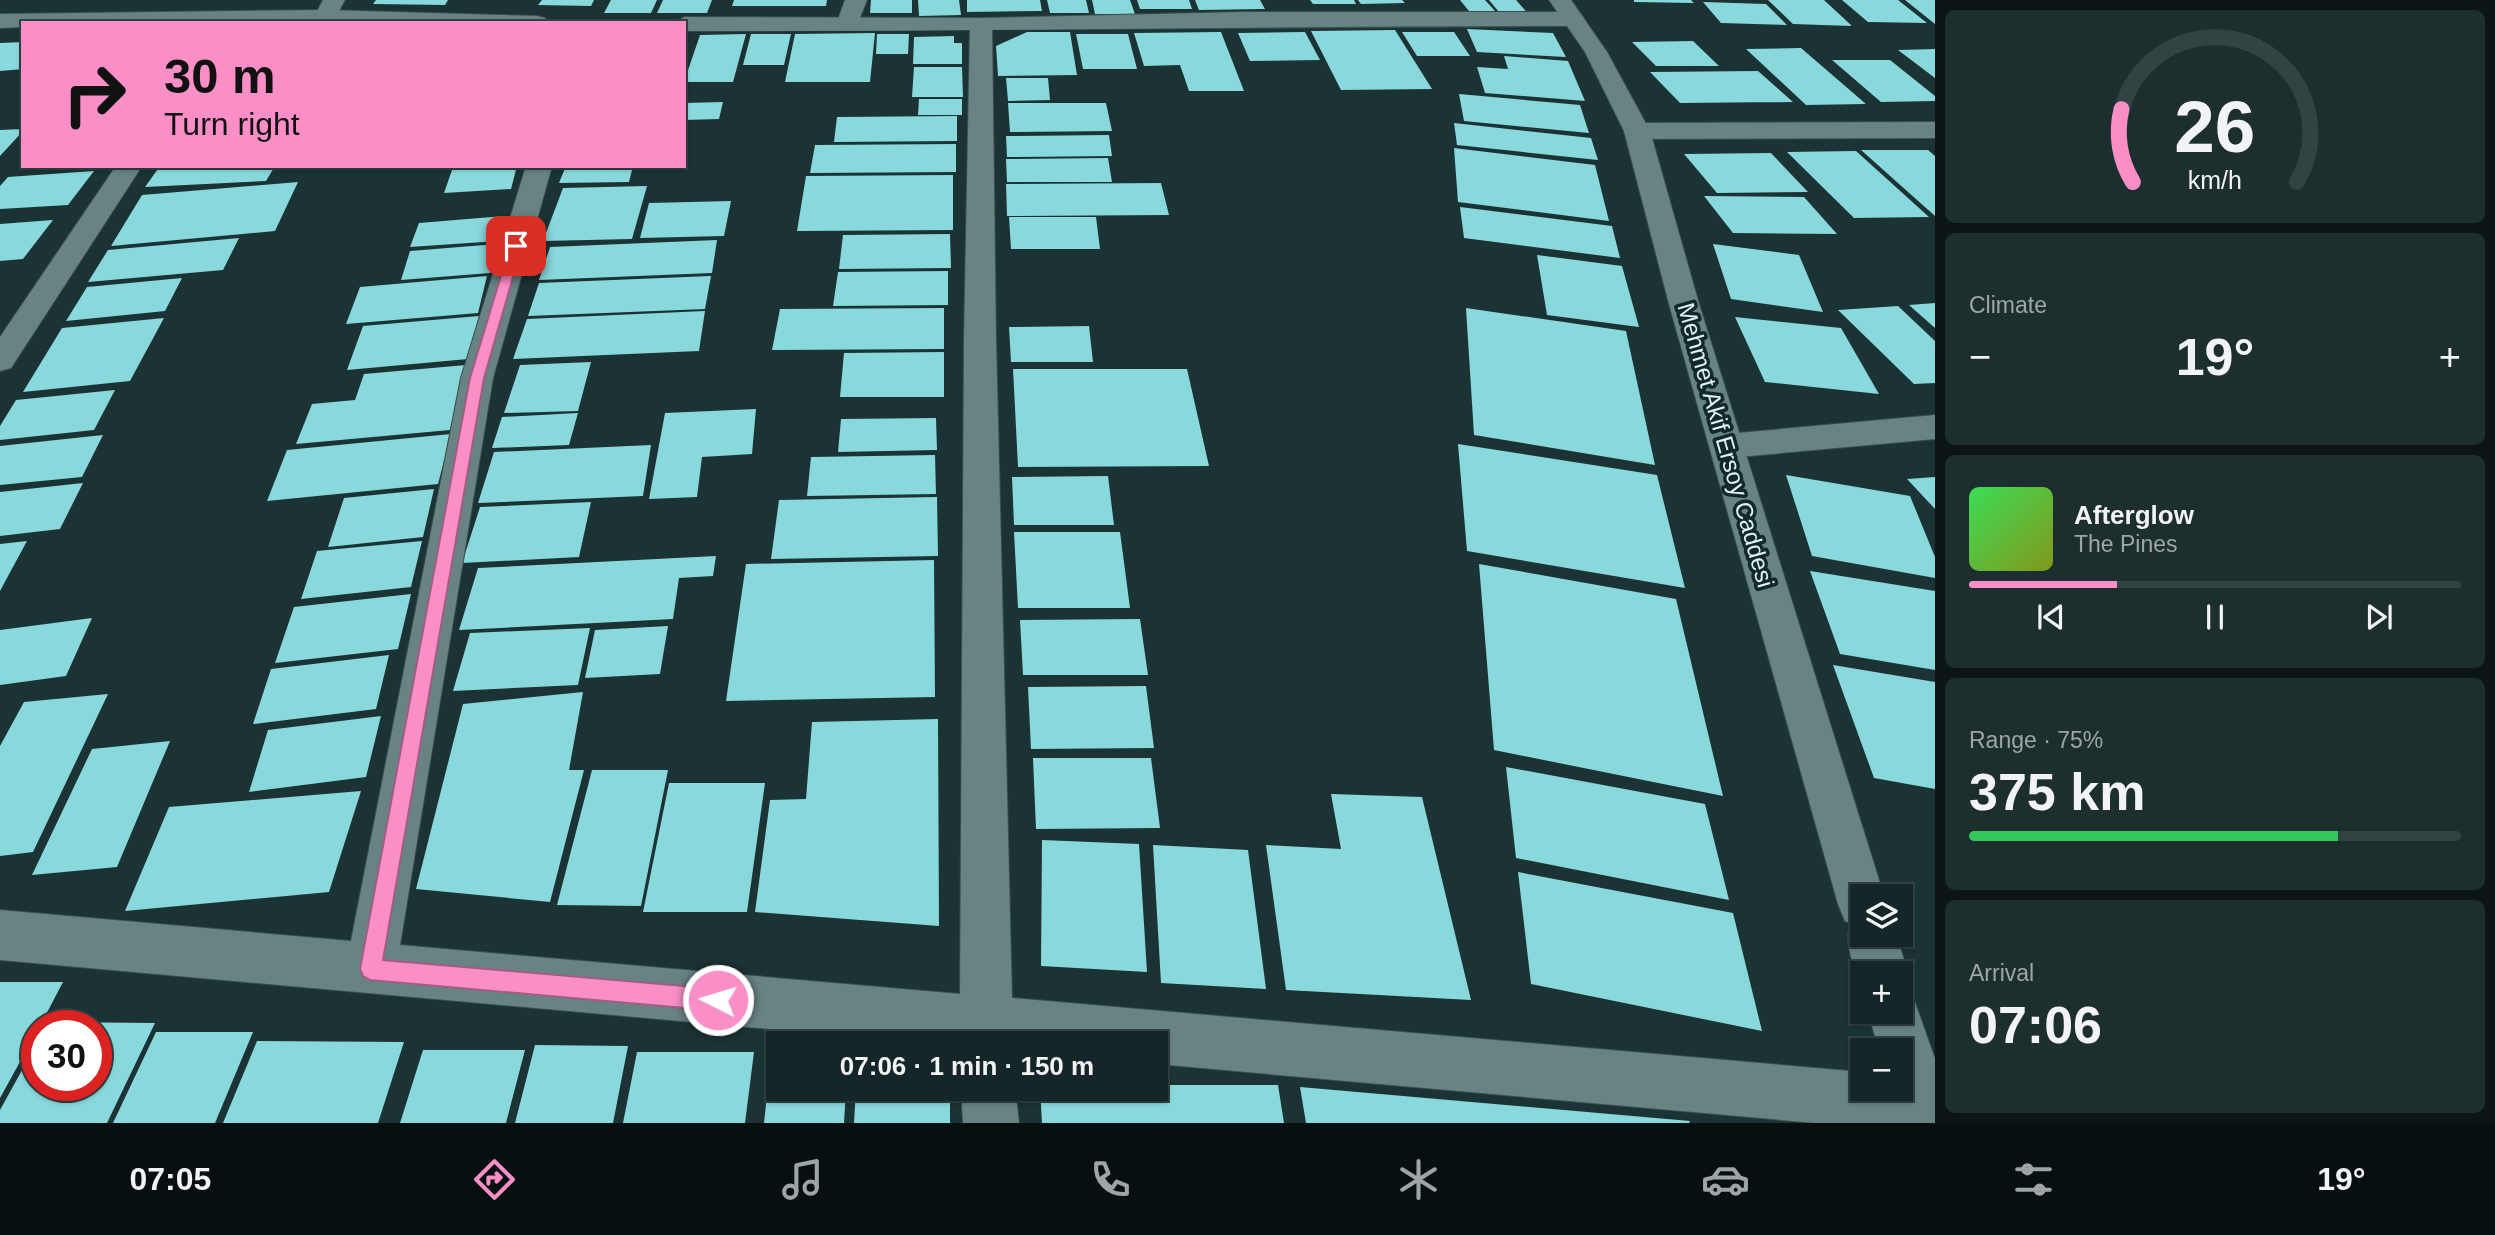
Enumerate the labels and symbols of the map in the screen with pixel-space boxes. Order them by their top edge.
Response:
pin [486,216,546,276]
street label: Mehmet Akif Ersoy Caddesi [1672,300,1780,590]
position arrow [681,963,755,1037]
speed limit sign: 30 [21,1010,112,1101]

